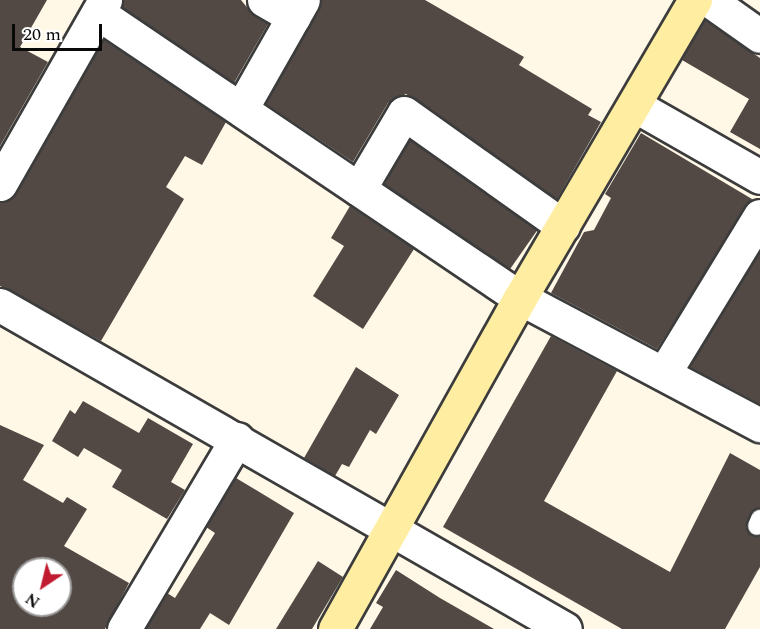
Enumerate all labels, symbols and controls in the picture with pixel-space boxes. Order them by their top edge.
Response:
scale bar [15,12,105,50]
text: 20 m [23,21,61,48]
north arrow [12,557,72,617]
text: N [21,587,45,614]

